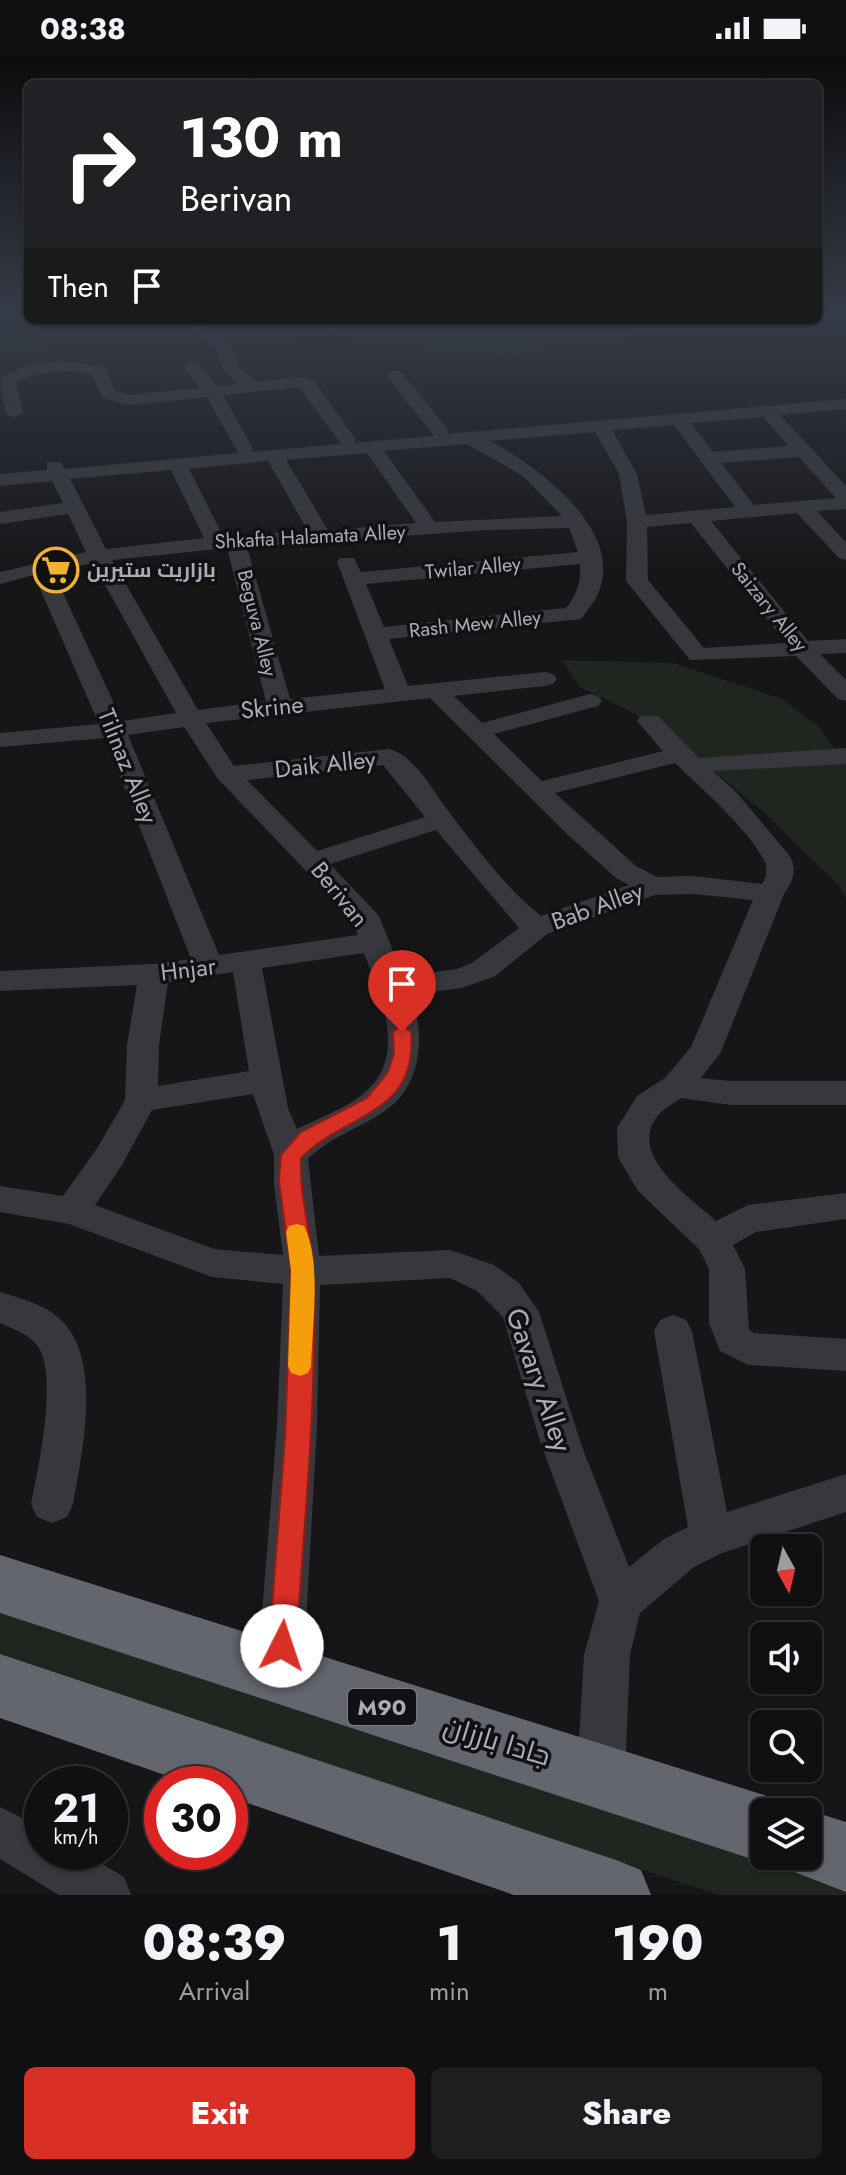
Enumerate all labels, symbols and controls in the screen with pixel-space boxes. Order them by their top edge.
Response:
text: 08:38 [40,7,126,50]
text: 130 m [180,97,343,178]
icon: right [48,112,152,216]
text: Berivan [180,172,292,224]
icon: arrive [125,264,169,308]
text: Then [48,265,109,308]
street label: Shkafta Halamata Alley [214,518,406,556]
supermarket icon: بازاريت ستيرين [32,546,80,594]
street label: Twilar Alley [424,549,522,587]
place label: بازاريت ستيرين [87,556,216,585]
street label: Saizary Alley [724,556,814,658]
street label: Beguva Alley [230,567,284,680]
street label: Rash Mew Alley [408,603,543,645]
street label: Skrine [239,686,305,728]
street label: Tilinaz Alley [89,703,167,829]
street label: Daik Alley [273,741,378,787]
street label: Berivan [303,854,377,934]
street label: Bab Alley [546,873,648,939]
street label: Hnjar [158,948,218,990]
pin [368,950,436,1032]
icon: arrive [380,962,424,1006]
street label: Gavary Alley [495,1303,583,1458]
north arrow [750,1534,822,1606]
map controls [750,1534,822,1870]
position arrow [240,1604,324,1688]
button: sound [750,1622,822,1694]
road number: M90 [348,1689,416,1725]
street label: جادا بارزان [438,1705,556,1777]
button: search [750,1710,822,1782]
speed limit sign: 30 [144,1766,248,1870]
text: 21 [53,1779,99,1837]
button: layers [750,1798,822,1870]
text: km/h [53,1823,99,1852]
text: 08:39 [142,1909,287,1978]
text: 1 [437,1909,462,1978]
text: 190 [612,1909,704,1978]
text: Arrival [179,1972,250,2010]
text: min [429,1972,470,2010]
text: m [648,1972,668,2010]
button: Exit [24,2067,415,2159]
button: Share [431,2067,822,2159]

